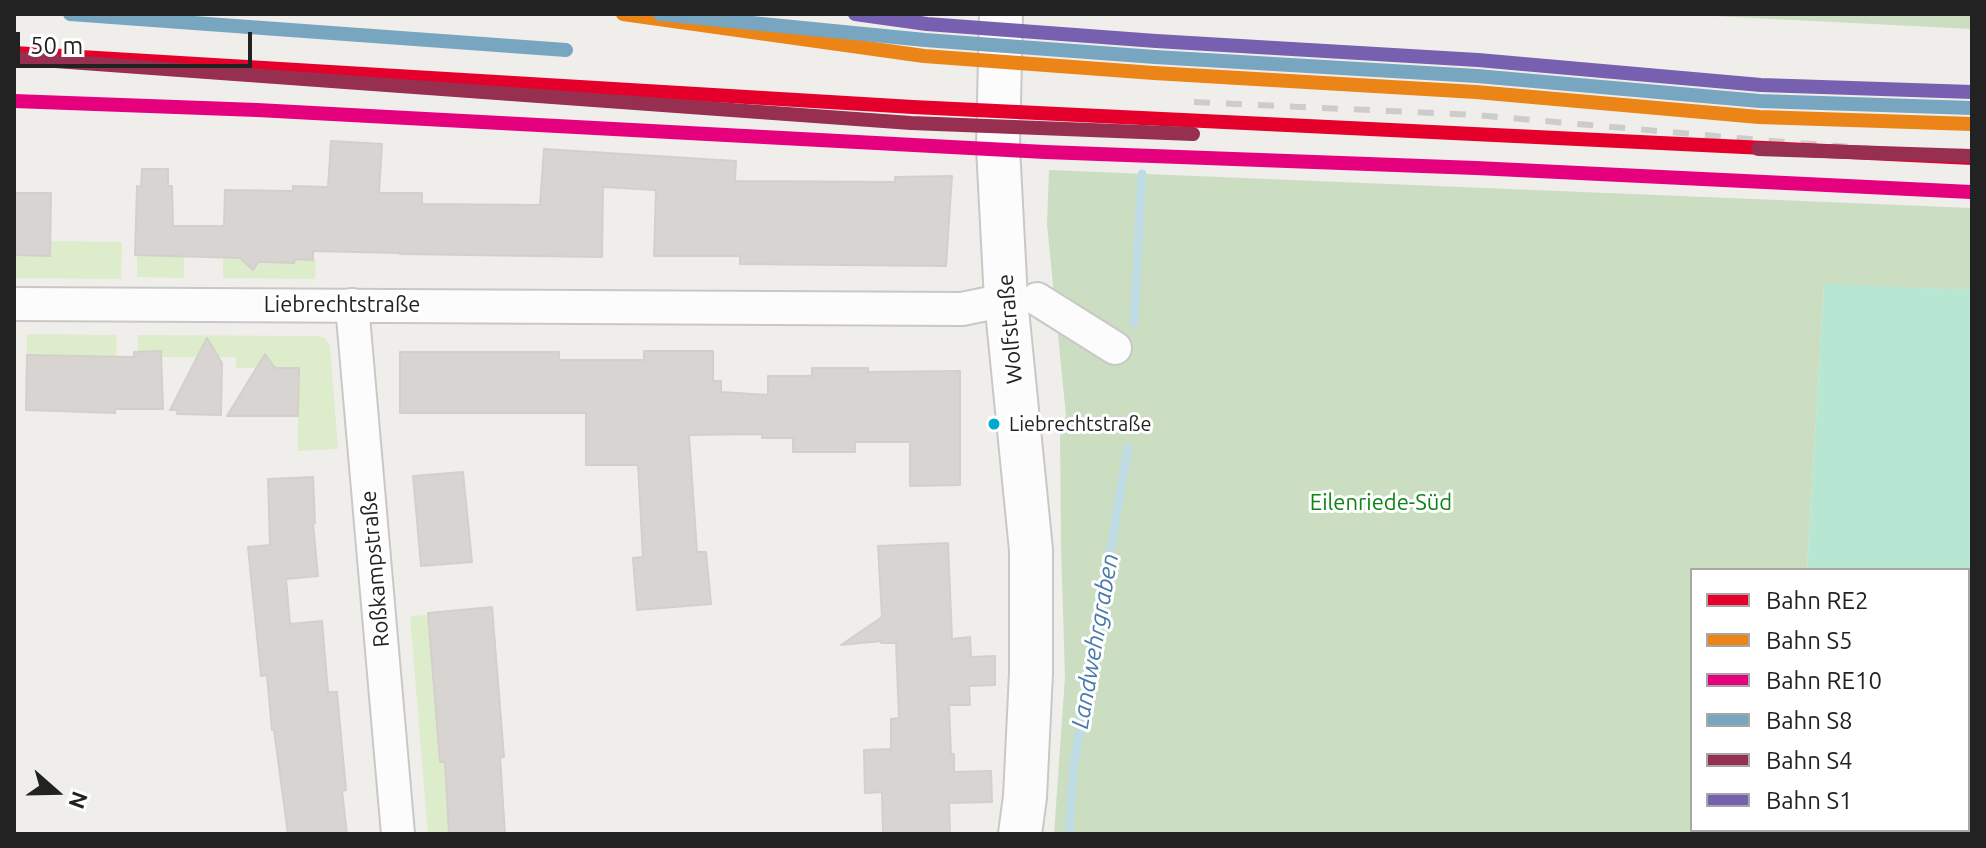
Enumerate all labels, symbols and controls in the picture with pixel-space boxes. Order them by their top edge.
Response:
scale bar [20,16,256,66]
text: 50 m [30,32,83,59]
street label: Wolfstraße [992,273,1028,385]
street label: Liebrechtstraße [264,292,420,318]
place label: Liebrechtstraße [1009,412,1151,436]
marker: Liebrechtstraße [986,416,1002,432]
street label: Roßkampstraße [355,490,395,648]
park label: Eilenriede-Süd [1310,490,1452,516]
water label: Landwehrgraben [1065,551,1125,731]
legend [1690,568,1970,832]
text: Bahn RE2 [1766,587,1868,614]
text: Bahn S5 [1766,627,1853,654]
text: Bahn RE10 [1766,667,1882,694]
text: Bahn S8 [1766,707,1853,734]
text: Bahn S4 [1766,747,1853,774]
north arrow [16,752,96,832]
text: Bahn S1 [1766,787,1853,814]
text: N [64,788,94,812]

